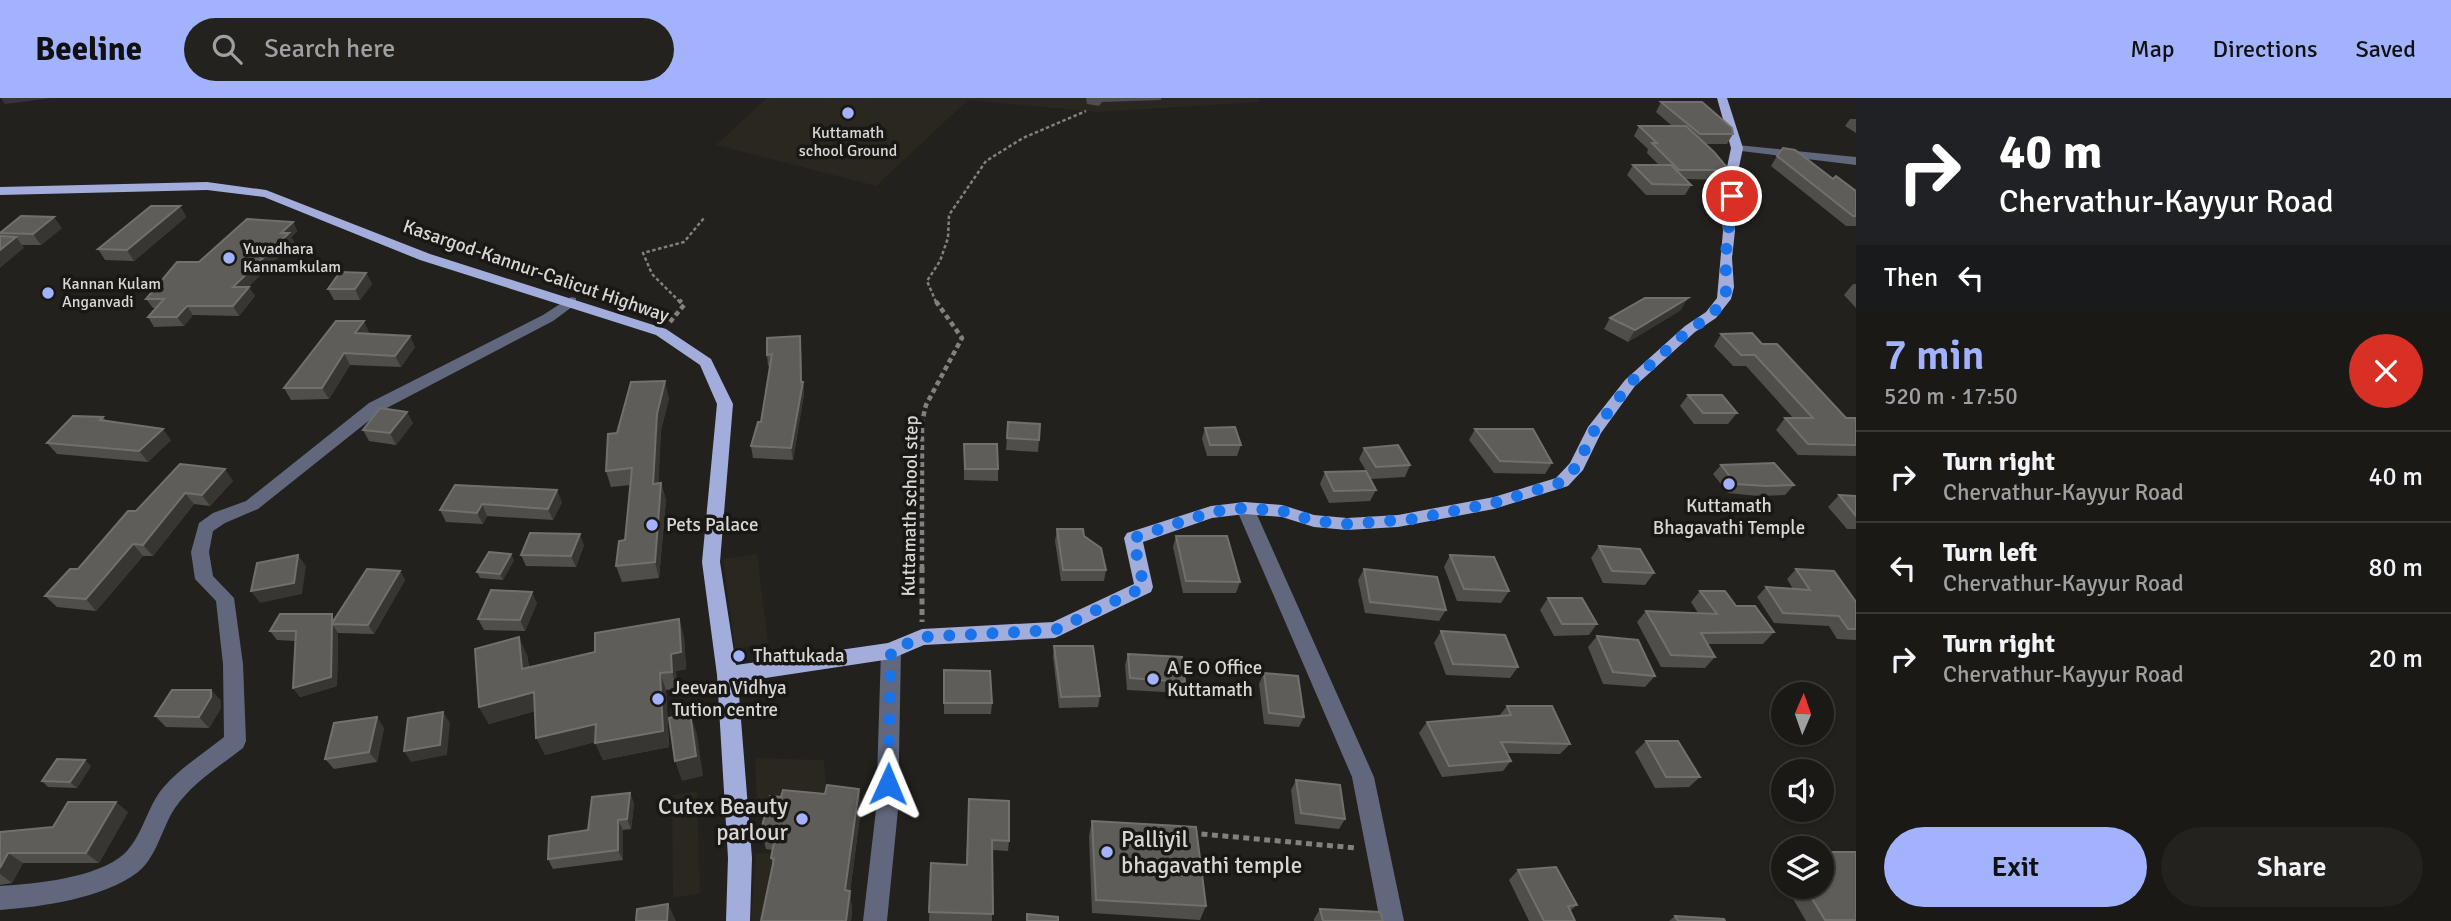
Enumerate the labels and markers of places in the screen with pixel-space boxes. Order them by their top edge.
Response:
marker: Kuttamath school Ground [840,105,856,121]
place label: Kuttamath school Ground [799,123,897,161]
pin [1702,166,1762,226]
place label: Yuvadhara Kannamkulam [243,239,341,277]
marker: Yuvadhara Kannamkulam [221,250,237,266]
place label: Kannan Kulam Anganvadi [62,274,161,312]
marker: Kannan Kulam Anganvadi [40,285,56,301]
marker: Kuttamath Bhagavathi Temple [1721,476,1737,492]
place label: Kuttamath Bhagavathi Temple [1653,494,1805,540]
place label: Pets Palace [666,513,758,537]
marker: Pets Palace [644,517,660,533]
place label: Thattukada [753,644,845,668]
marker: Thattukada [731,648,747,664]
place label: A E O Office Kuttamath [1167,656,1262,702]
marker: A E O Office Kuttamath [1145,671,1161,687]
place label: Jeevan Vidhya Tution centre [672,676,787,722]
marker: Jeevan Vidhya Tution centre [650,691,666,707]
place label: Cutex Beauty parlour [658,792,789,847]
marker: Cutex Beauty parlour [794,811,810,827]
place label: Palliyil bhagavathi temple [1121,825,1302,880]
marker: Palliyil bhagavathi temple [1099,844,1115,860]

